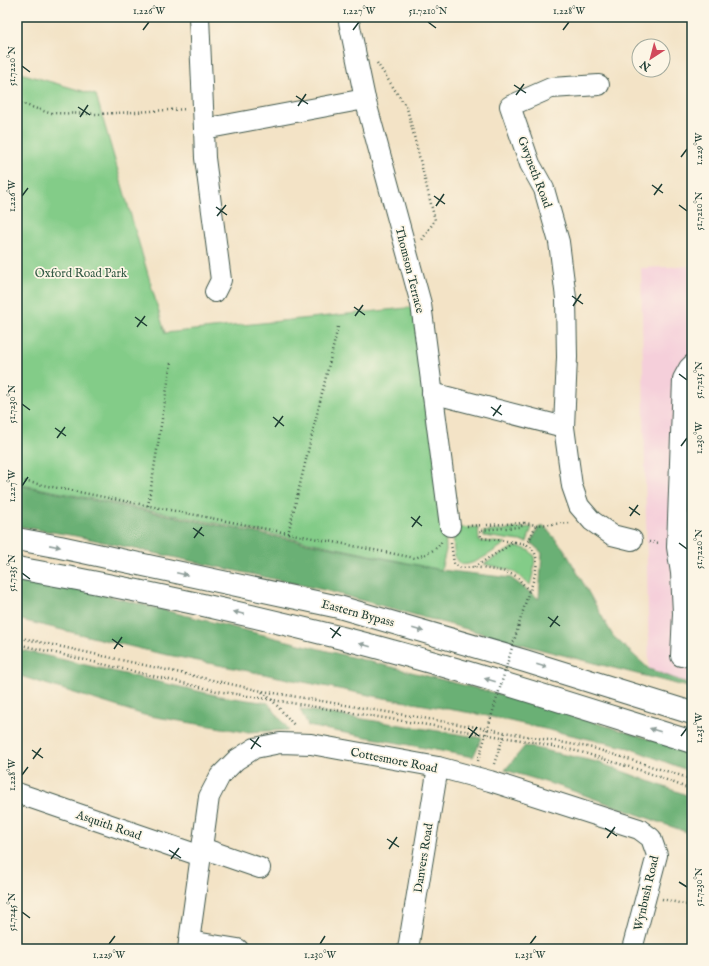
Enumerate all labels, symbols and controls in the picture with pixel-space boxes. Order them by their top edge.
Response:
text: 1.226°W [133,5,166,18]
text: 1.227°W [343,5,376,18]
text: 51.7210°N [409,5,448,18]
text: 1.228°W [553,5,585,18]
north arrow [631,38,671,78]
text: 51.7220°N [6,46,19,86]
text: N [637,57,654,74]
text: 1.229°W [693,132,706,165]
street label: Gwyneth Road [514,134,555,211]
text: 1.226°W [6,179,19,212]
text: 51.7210°N [693,191,706,230]
street label: Thomson Terrace [392,225,428,315]
park label: Oxford Road Park [35,266,128,281]
text: 51.7215°N [693,361,706,399]
text: 51.7230°N [6,384,19,423]
text: 1.230°W [693,422,706,454]
text: 1.227°W [6,469,19,502]
text: 51.7220°N [693,529,706,569]
one-way arrow [49,544,61,550]
text: 51.7235°N [6,554,19,592]
one-way arrow [176,571,189,577]
street label: Eastern Bypass [320,597,396,631]
one-way arrow [233,610,245,616]
one-way arrow [412,627,424,633]
one-way arrow [359,641,371,647]
one-way arrow [537,663,549,669]
one-way arrow [484,677,496,683]
text: 1.231°W [693,712,706,743]
one-way arrow [648,727,660,733]
street label: Cottesmore Road [349,745,439,776]
text: 1.228°W [6,759,19,791]
street label: Asquith Road [73,807,144,845]
street label: Danvers Road [411,822,436,894]
street label: Wynbush Road [631,854,663,932]
text: 51.7230°N [693,867,706,906]
text: 51.7245°N [6,892,19,931]
text: 1.229°W [93,949,126,962]
text: 1.230°W [304,949,336,962]
text: 1.231°W [515,949,546,962]

